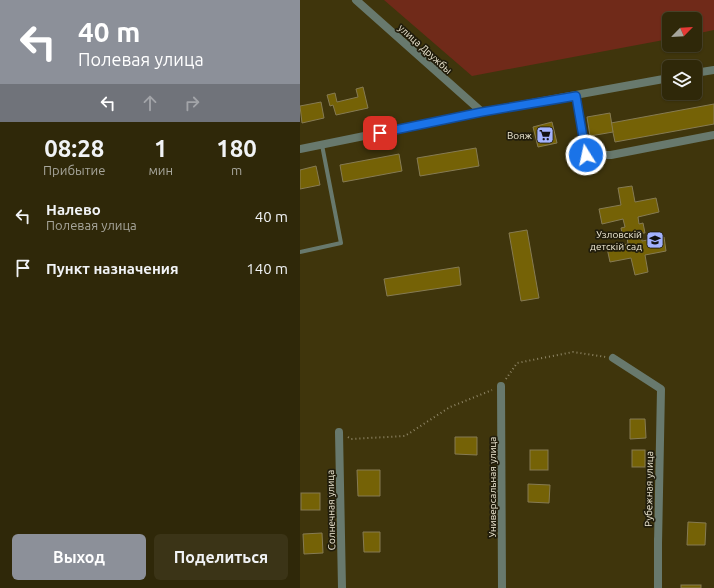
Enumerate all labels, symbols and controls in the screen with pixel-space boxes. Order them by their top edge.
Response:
north arrow [662,12,702,52]
map controls [662,12,702,100]
icon: left [12,16,64,68]
text: 40 m [78,16,140,47]
street label: улица Дружбы [396,22,454,76]
text: Полевая улица [78,49,204,69]
button: layers [662,60,702,100]
icon: left [97,92,119,114]
icon: ahead [139,92,161,114]
icon: right [181,92,203,114]
pin [363,116,397,150]
icon: arrive [369,122,391,144]
supermarket icon: Вояж [535,125,555,145]
place label: Вояж [507,130,533,141]
position arrow [565,134,607,176]
text: 08:28 [44,135,104,162]
text: 1 [154,135,168,162]
text: 180 [216,135,257,162]
text: Прибытие [43,163,105,177]
text: мин [148,163,173,177]
text: m [231,163,242,177]
text: Налево [46,201,101,218]
icon: left [12,205,34,227]
text: 40 m [255,208,288,225]
text: Полевая улица [46,218,137,232]
place label: Узловскій детскій сад [590,229,642,252]
school or university icon: Узловскій детскій сад [645,230,665,250]
icon: arrive [12,257,34,279]
text: Пункт назначения [46,260,179,277]
text: 140 m [246,260,288,277]
street label: Универсальная улица [487,436,498,538]
street label: Рубежная улица [643,451,655,527]
street label: Солнечная улица [325,470,337,550]
button: Выход [12,534,146,580]
button: Поделиться [154,534,288,580]

